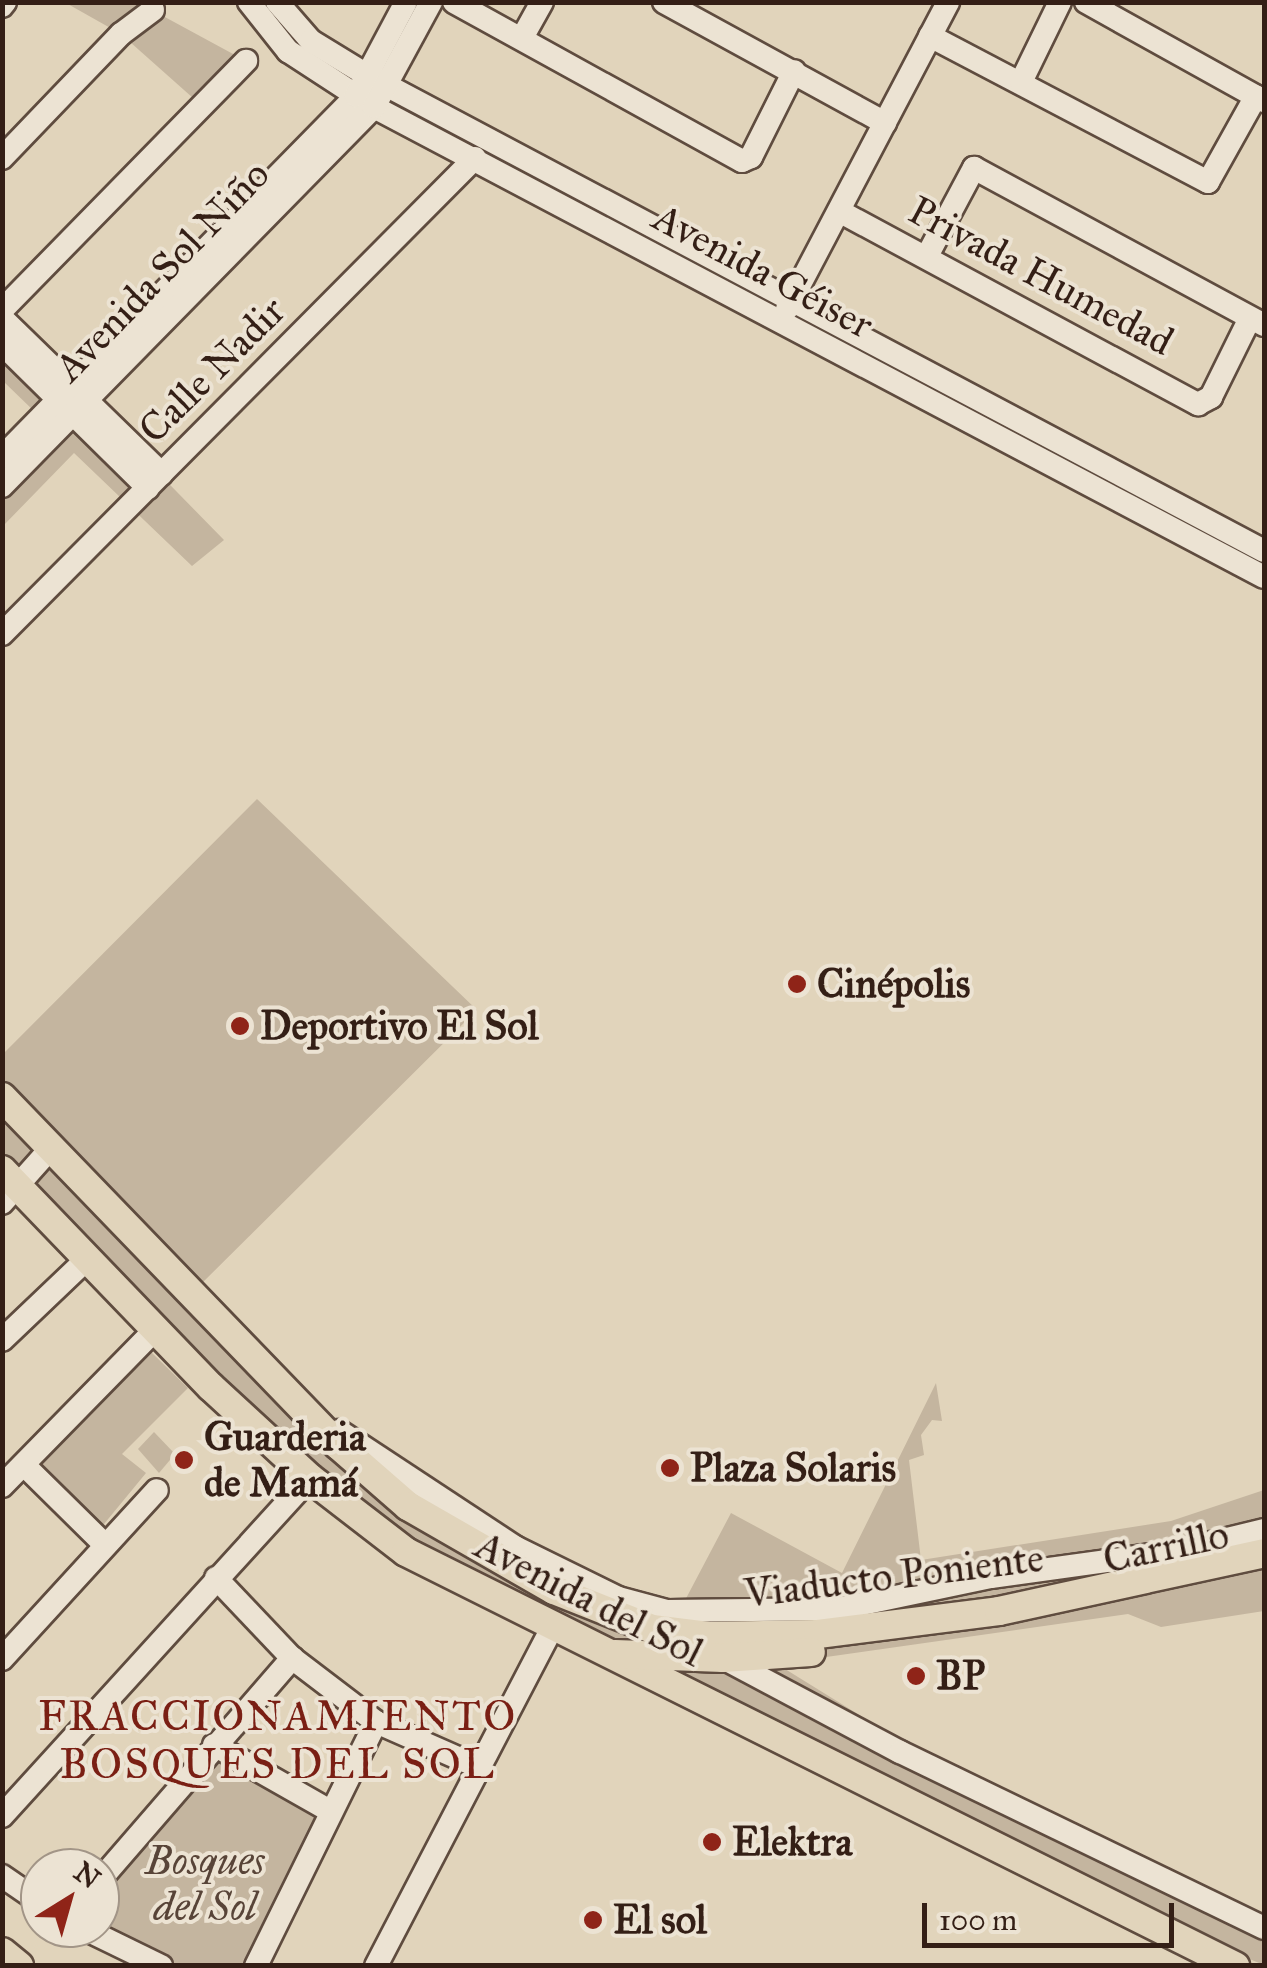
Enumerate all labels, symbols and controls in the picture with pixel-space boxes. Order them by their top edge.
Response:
street label: Avenida Sol Niño [45,151,279,391]
street label: Privada Humedad [901,186,1181,366]
street label: Avenida Géiser [645,193,881,349]
street label: Calle Nadir [129,287,295,453]
place label: Cinépolis [817,960,970,1008]
marker: Cinépolis [786,973,808,995]
place label: Deportivo El Sol [260,1002,538,1050]
marker: Deportivo El Sol [229,1015,251,1037]
place label: Guarderia de Mamá [204,1413,366,1507]
place label: Plaza Solaris [690,1444,896,1492]
marker: Guarderia de Mamá [173,1449,195,1471]
marker: Plaza Solaris [659,1457,681,1479]
street label: Carrillo [1099,1510,1233,1584]
street label: Avenida del Sol [467,1521,711,1677]
street label: Viaducto Poniente [742,1534,1046,1618]
place label: BP [936,1652,985,1700]
marker: BP [905,1665,927,1687]
district label: FRACCIONAMIENTO BOSQUES DEL SOL [38,1691,518,1790]
place label: Elektra [732,1818,852,1866]
marker: Elektra [701,1831,723,1853]
park label: Bosques del Sol [145,1837,265,1931]
north arrow [20,1848,120,1948]
text: N [67,1854,107,1896]
scale bar [927,1883,1180,1945]
place label: El sol [613,1896,707,1944]
text: 100 m [939,1902,1017,1938]
marker: El sol [582,1909,604,1931]

